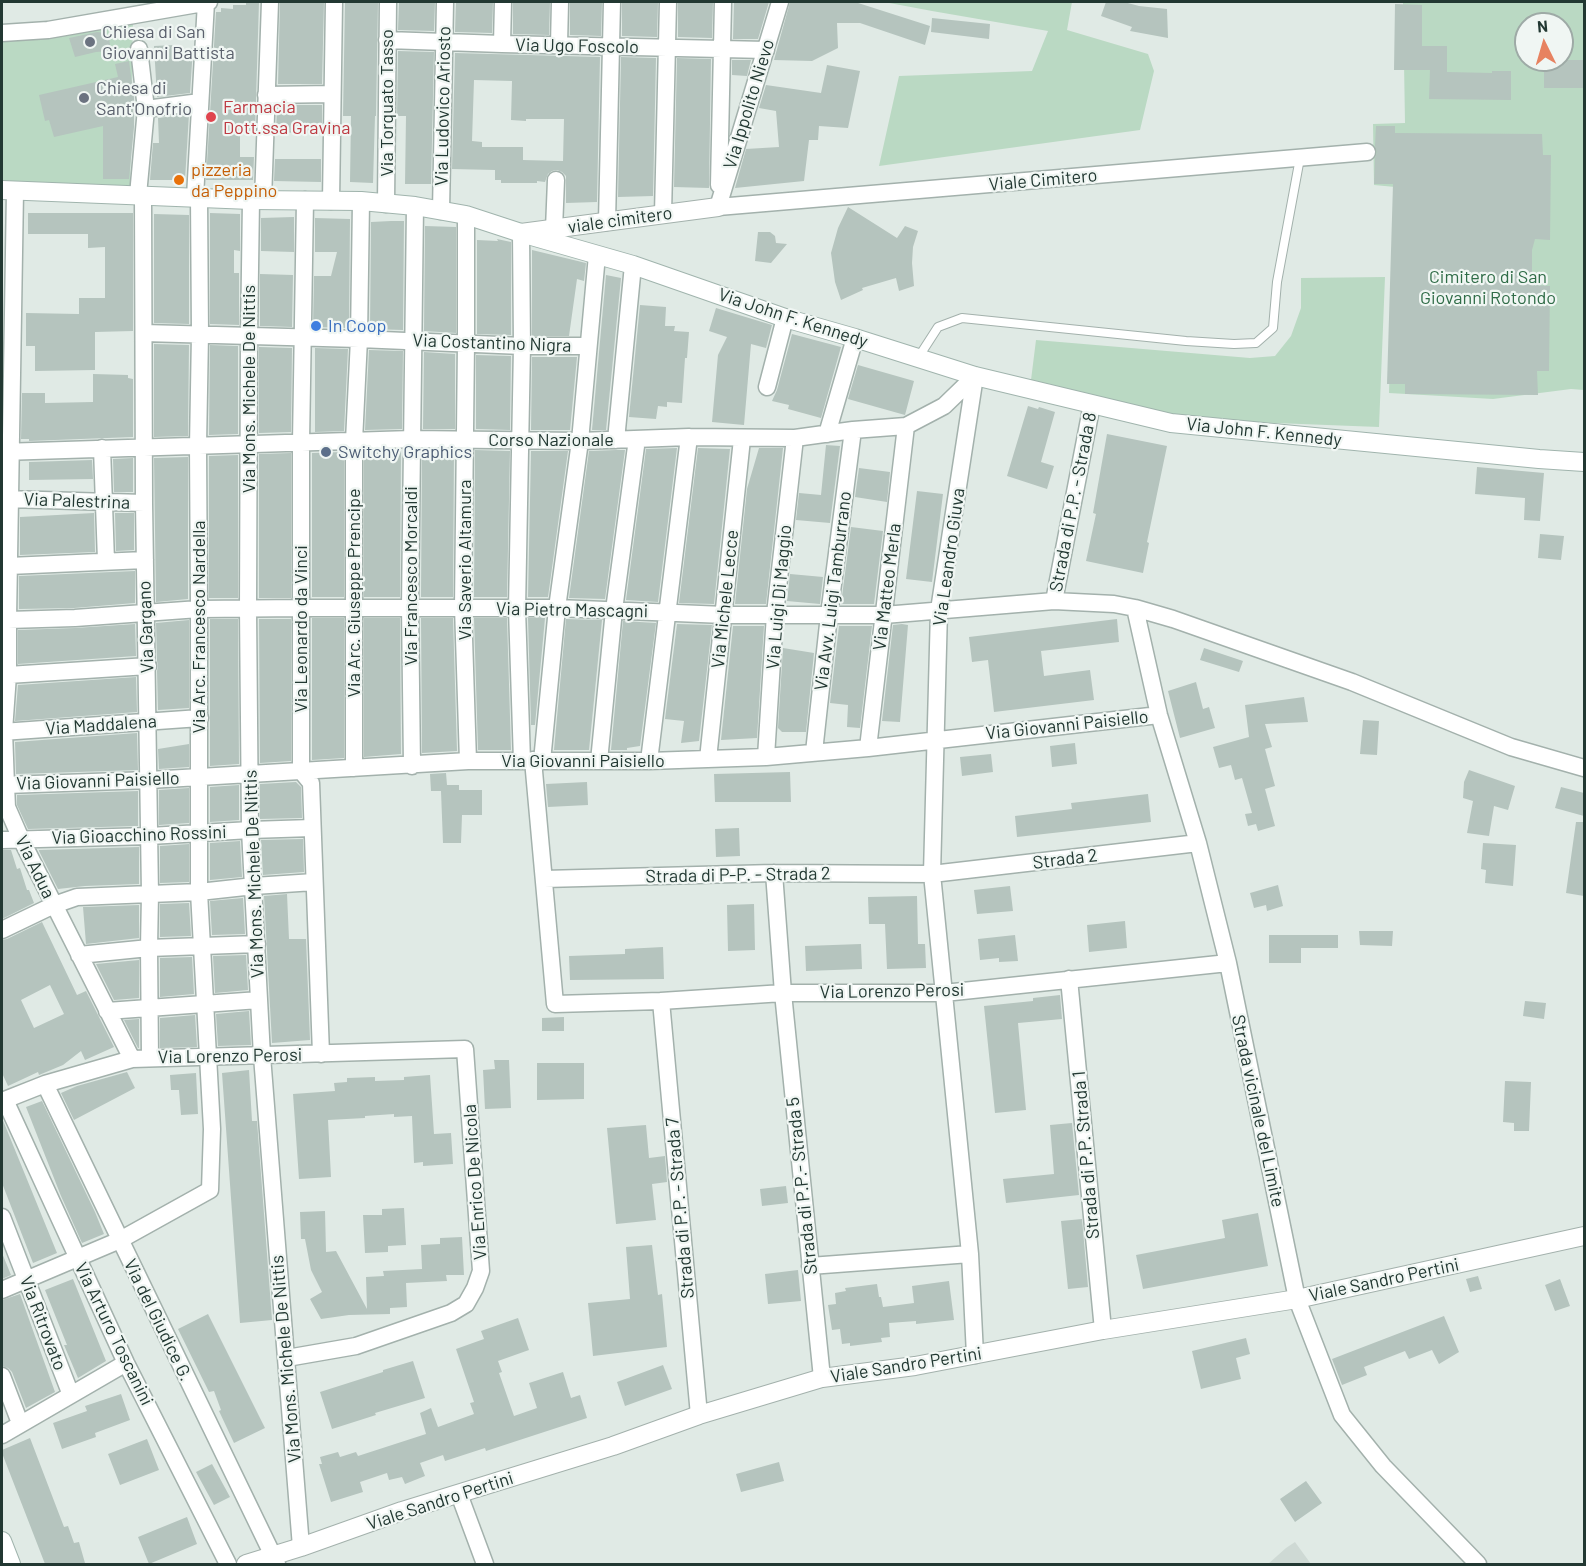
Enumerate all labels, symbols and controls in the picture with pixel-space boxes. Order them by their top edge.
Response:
north arrow [1514,12,1574,72]
text: N [1536,16,1549,35]
place label: Chiesa di San Giovanni Battista [102,21,235,63]
street label: Via Ludovico Ariosto [431,26,455,186]
street label: Via Torquato Tasso [376,29,398,177]
street label: Via Ugo Foscolo [515,34,639,58]
marker: Chiesa di San Giovanni Battista [83,35,97,49]
street label: Via Ippolito Nievo [719,36,779,172]
place label: Chiesa di Sant'Onofrio [96,77,192,119]
marker: Chiesa di Sant'Onofrio [77,91,91,105]
place label: Farmacia Dott.ssa Gravina [223,96,350,138]
marker: Farmacia Dott.ssa Gravina [204,110,218,124]
place label: pizzeria da Peppino [191,159,277,201]
street label: Viale Cimitero [988,164,1098,196]
marker: pizzeria da Peppino [172,173,186,187]
street label: viale cimitero [566,202,674,238]
park label: Cimitero di San Giovanni Rotondo [1420,266,1556,308]
street label: Via John F. Kennedy [715,284,871,352]
street label: Via Mons. Michele De Nittis [238,285,260,493]
place label: In Coop [328,315,386,337]
marker: In Coop [309,319,323,333]
street label: Via Costantino Nigra [412,329,572,357]
street label: Strada di P.P. - Strada 8 [1045,410,1101,594]
street label: Via John F. Kennedy [1185,413,1343,451]
street label: Corso Nazionale [488,429,614,451]
place label: Switchy Graphics [338,441,472,463]
marker: Switchy Graphics [319,445,333,459]
street label: Via Saverio Altamura [454,479,476,641]
street label: Via Francesco Morcaldi [400,486,422,666]
street label: Via Leandro Giuva [929,487,969,627]
street label: Via Palestrina [23,488,131,514]
street label: Via Arc. Giuseppe Prencipe [343,489,365,697]
street label: Via Avv. Luigi Tamburrano [810,490,856,692]
street label: Via Arc. Francesco Nardella [188,521,210,733]
street label: Via Matteo Merla [868,522,906,652]
street label: Via Luigi Di Maggio [762,524,796,670]
street label: Via Michele Lecce [707,529,743,669]
street label: Via Leonardo da Vinci [290,545,312,713]
street label: Via Gargano [134,580,158,674]
street label: Via Pietro Mascagni [496,598,648,622]
street label: Via Giovanni Paisiello [985,706,1149,744]
street label: Via Maddalena [45,710,157,740]
street label: Via Giovanni Paisiello [501,750,665,772]
street label: Via Giovanni Paisiello [16,767,180,795]
street label: Via Mons. Michele De Nittis [240,769,268,979]
street label: Via Gioacchino Rossini [51,821,227,849]
street label: Via Adua [11,832,59,902]
street label: Strada 2 [1031,844,1099,874]
street label: Strada di P-P. - Strada 2 [645,863,831,887]
street label: Via Lorenzo Perosi [819,979,965,1003]
street label: Strada vicinale del Limite [1227,1013,1289,1209]
street label: Via Lorenzo Perosi [157,1044,303,1068]
street label: Strada di P.P. Strada 1 [1068,1070,1104,1240]
street label: Strada di P.P.- Strada 5 [782,1096,822,1276]
street label: Via Enrico De Nicola [459,1103,491,1261]
street label: Strada di P.P. - Strada 7 [661,1117,699,1299]
street label: Via Mons. Michele De Nittis [266,1254,306,1464]
street label: Viale Sandro Pertini [1307,1254,1461,1306]
street label: Via del Giudice G. [119,1255,197,1385]
street label: Via Arturo Toscanini [70,1259,158,1409]
street label: Via Ritrovato [15,1273,71,1373]
street label: Viale Sandro Pertini [829,1342,983,1388]
street label: Viale Sandro Pertini [364,1467,516,1535]

